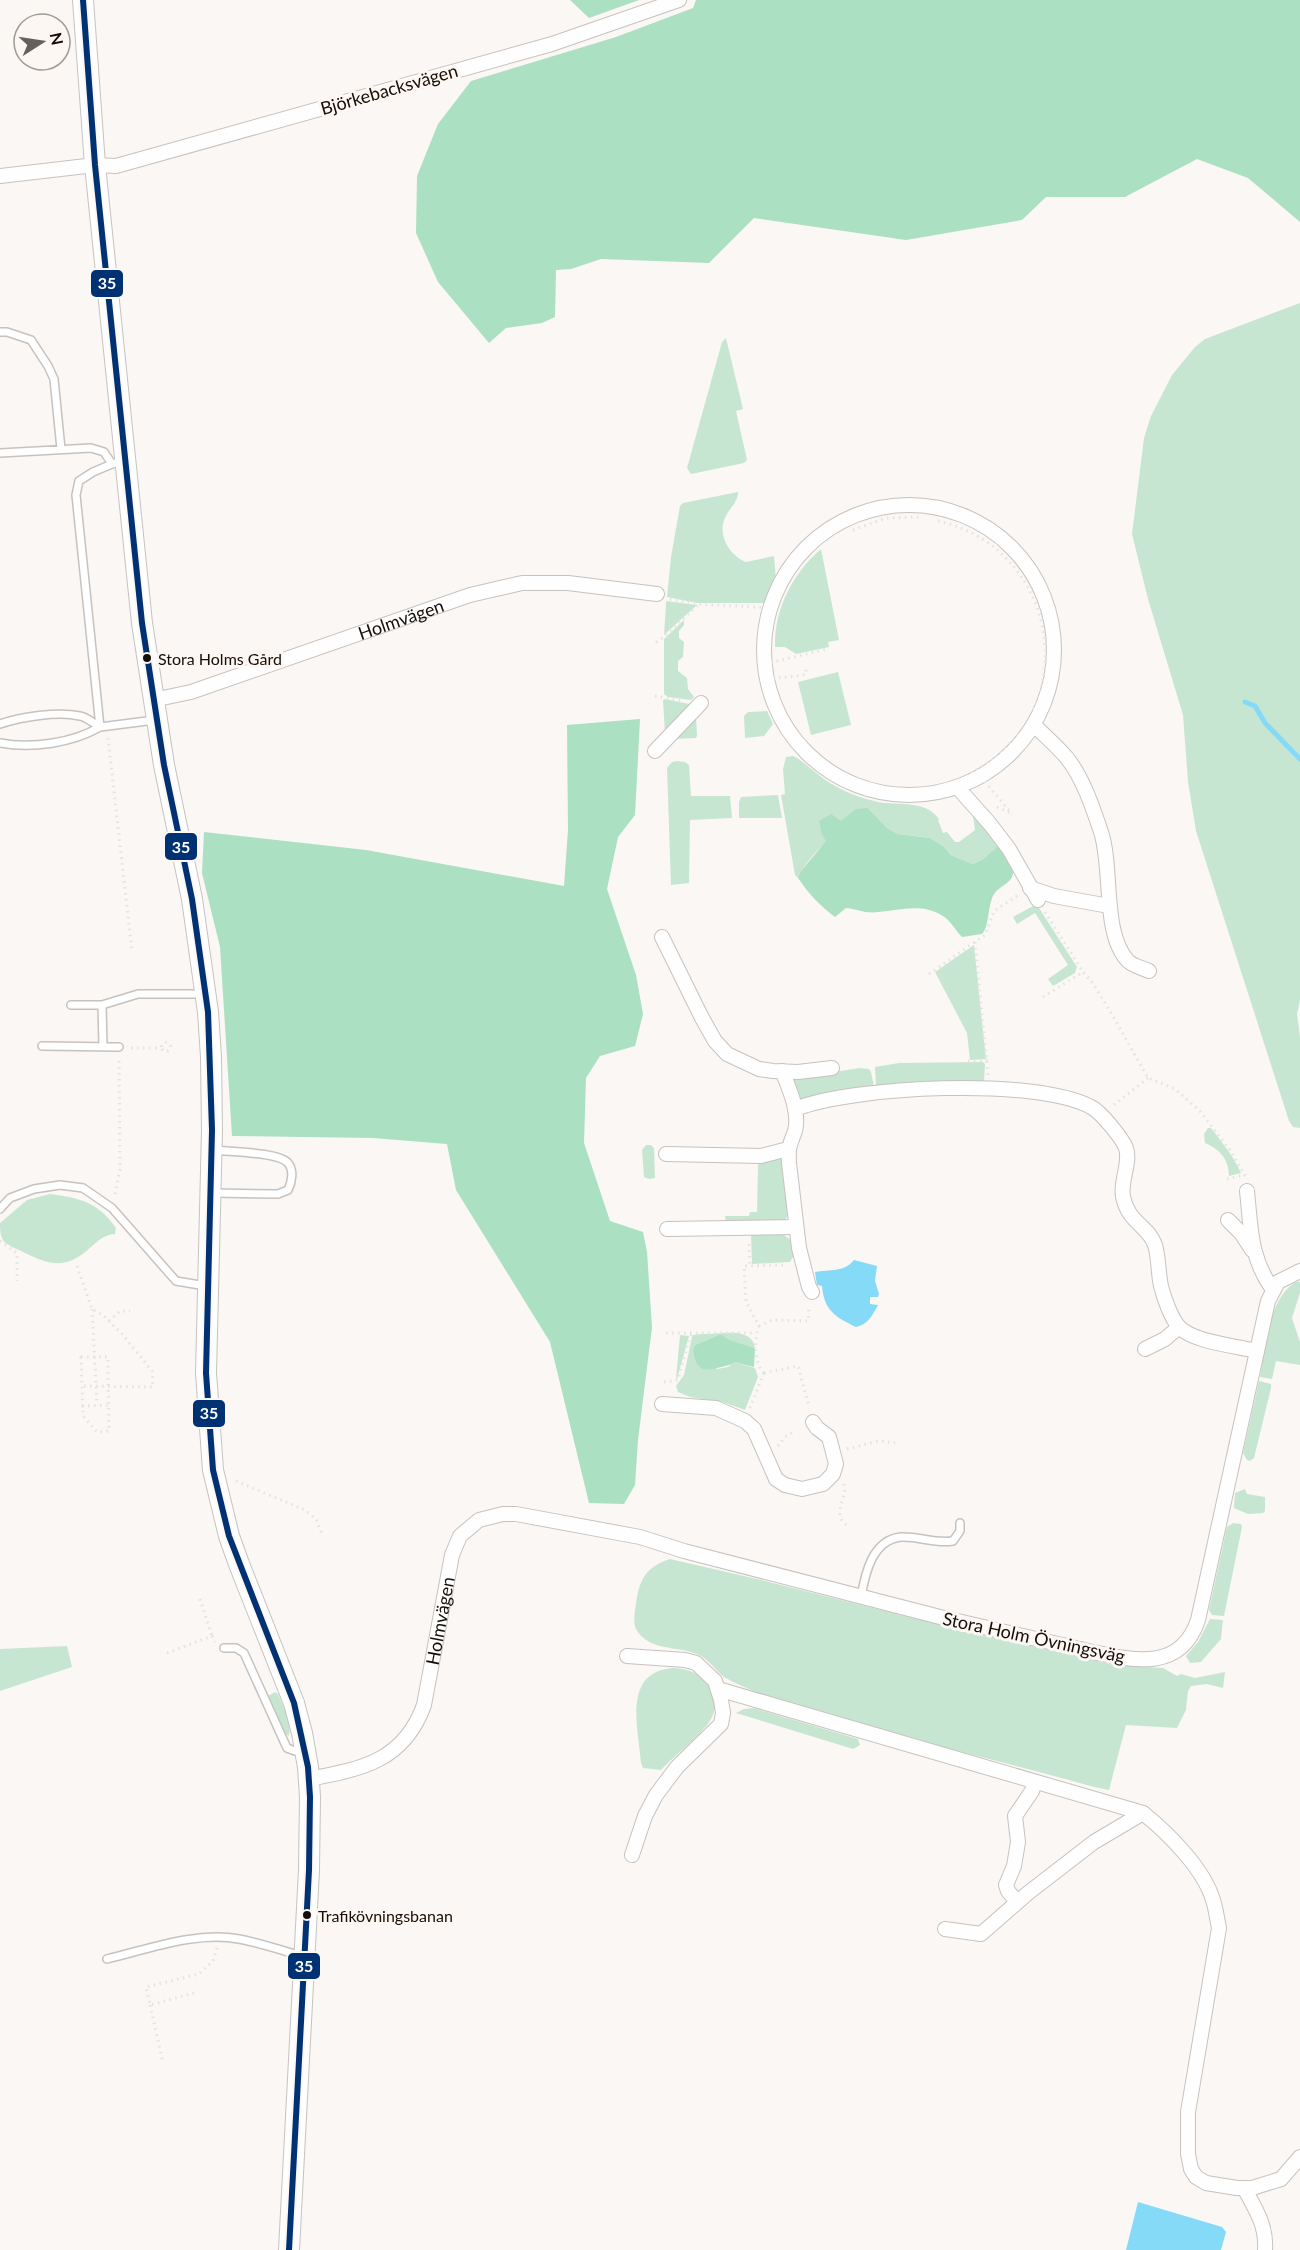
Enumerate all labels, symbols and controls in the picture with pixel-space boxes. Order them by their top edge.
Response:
north arrow [12,12,72,72]
text: N [47,31,68,47]
street label: Björkebacksvägen [318,59,460,119]
line badge: 35 [90,269,124,298]
text: 35 [98,273,116,292]
street label: Holmvägen [355,594,447,644]
place label: Stora Holms Gård [158,649,282,668]
marker: Stora Holms Gård [141,652,153,664]
line badge: 35 [164,832,198,861]
text: 35 [172,837,190,856]
line badge: 35 [192,1399,226,1428]
text: 35 [200,1403,218,1422]
street label: Holmvägen [421,1575,459,1667]
street label: Stora Holm Övningsväg [941,1607,1127,1667]
place label: Trafikövningsbanan [318,1906,453,1925]
marker: Trafikövningsbanan [301,1909,313,1921]
line badge: 35 [287,1952,321,1980]
text: 35 [295,1956,313,1975]

